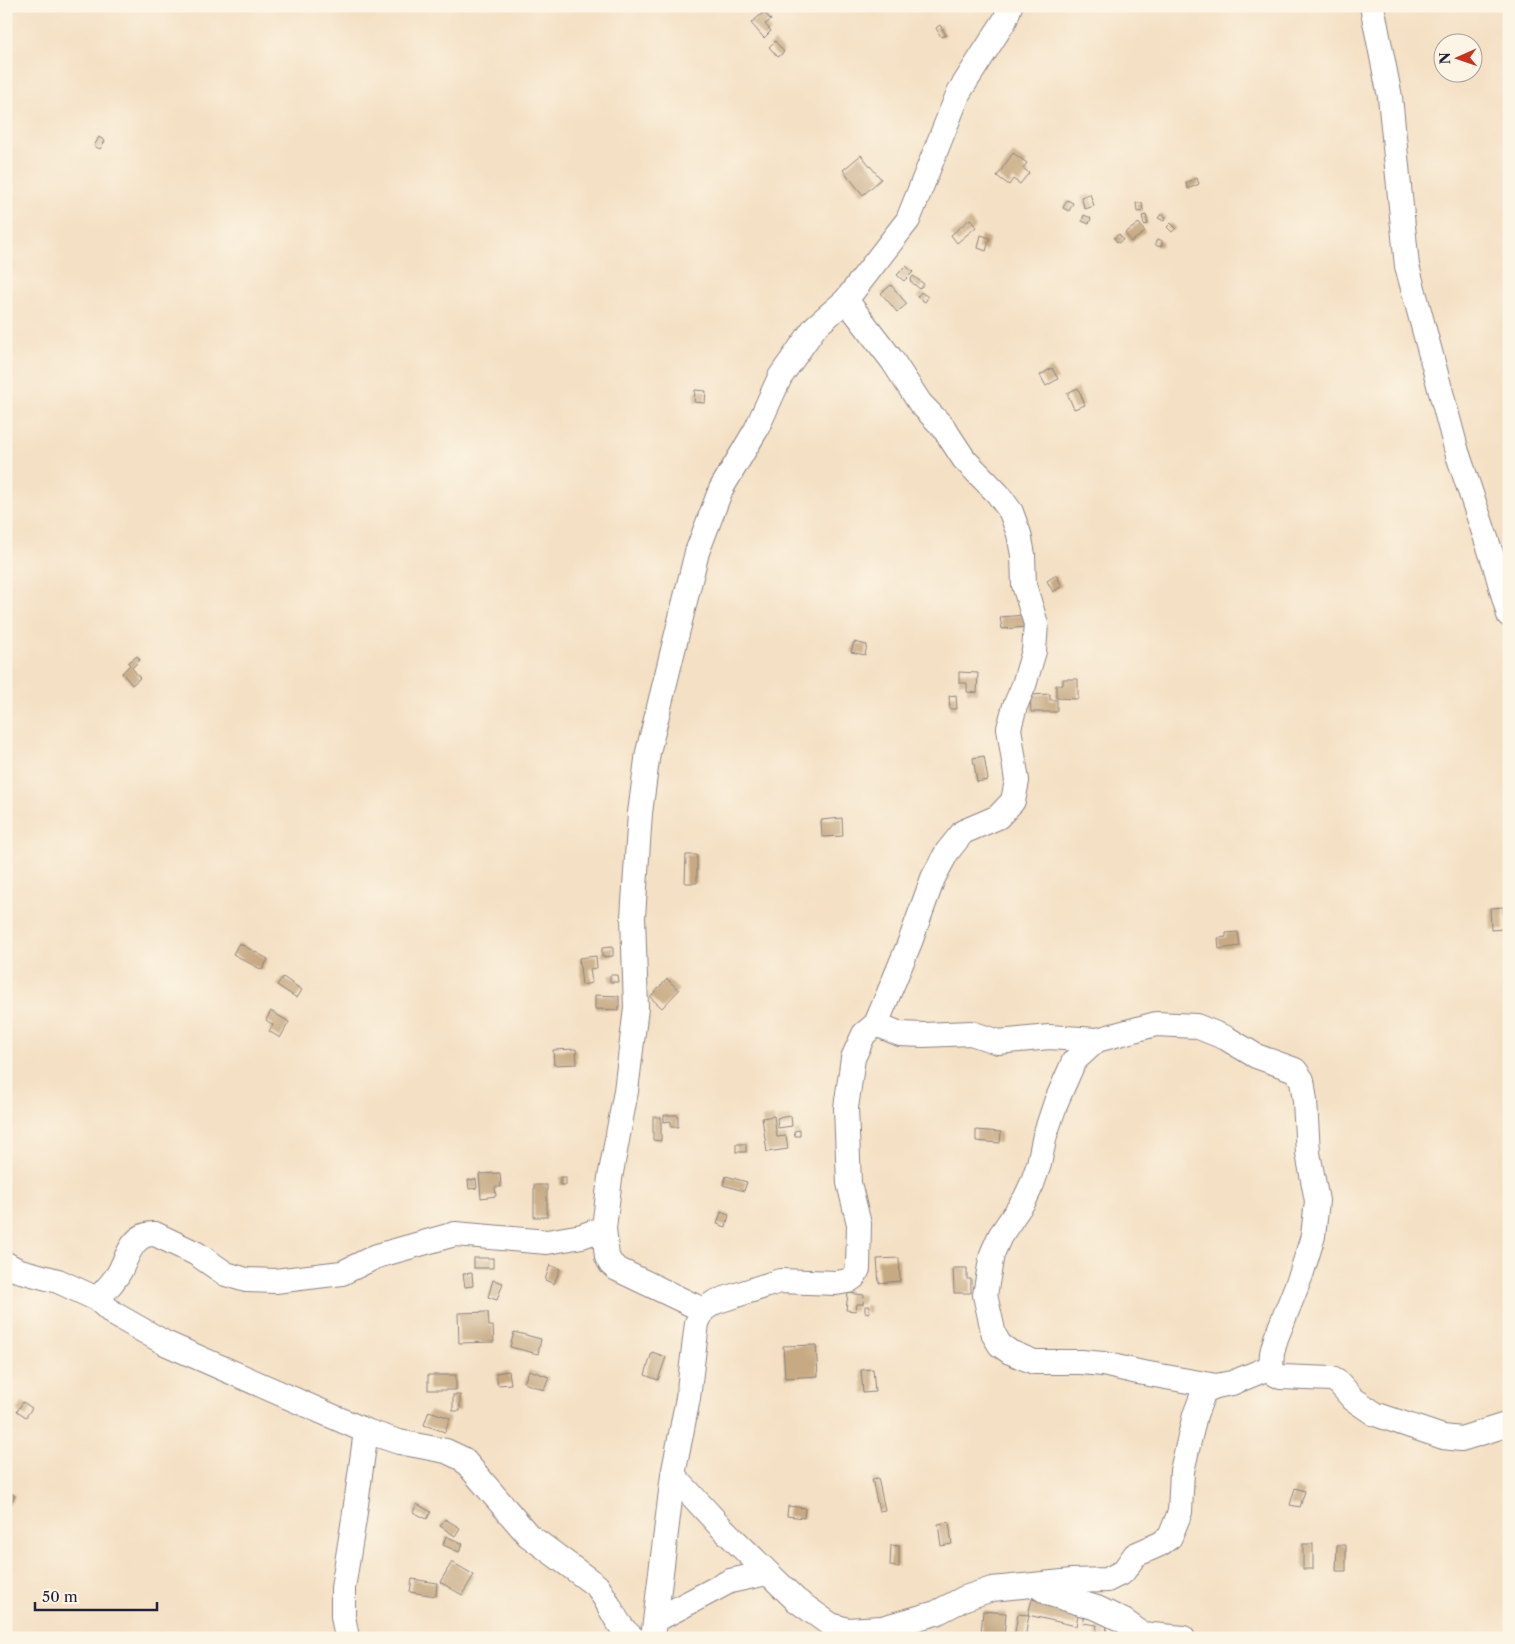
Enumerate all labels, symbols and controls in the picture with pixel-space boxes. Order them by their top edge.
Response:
north arrow [1432,32,1482,82]
text: N [1436,52,1454,65]
scale bar [35,1579,158,1611]
text: 50 m [42,1587,78,1606]

